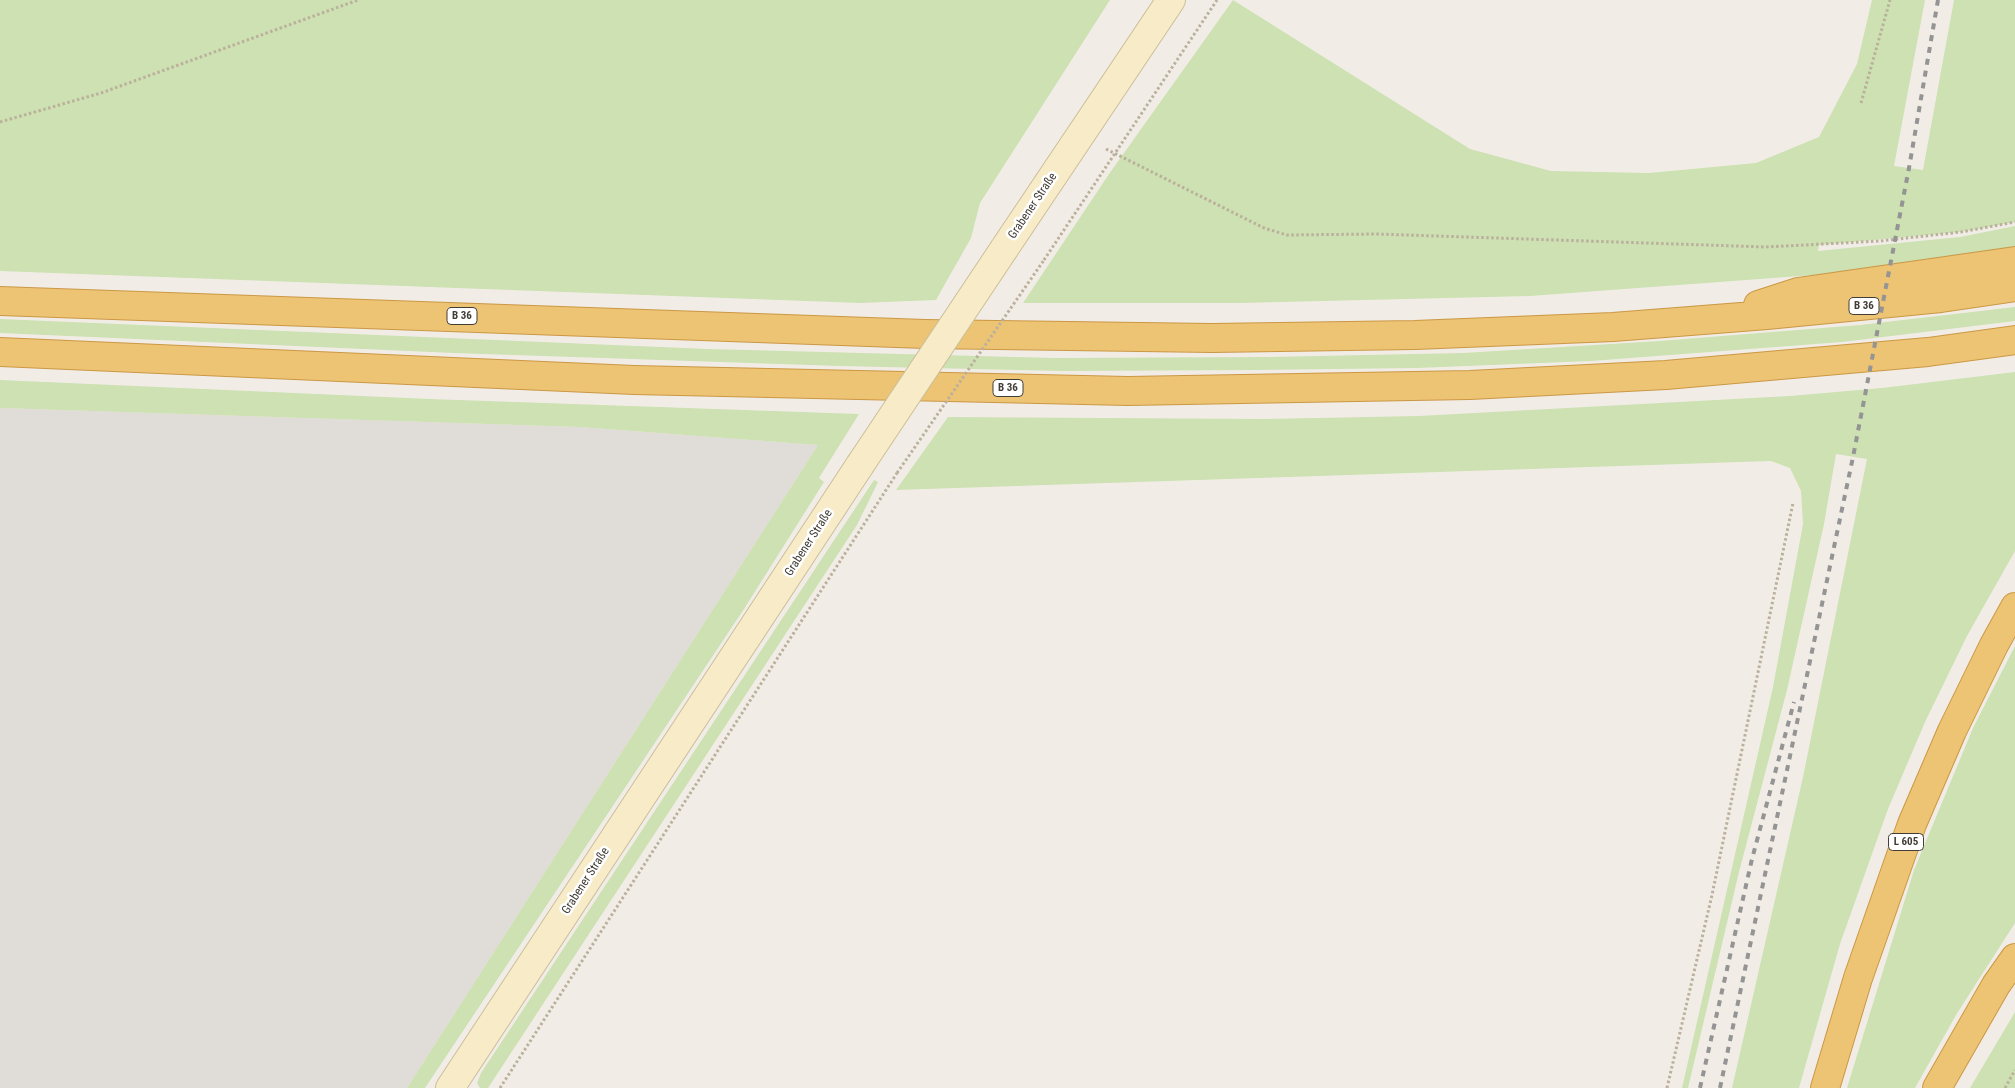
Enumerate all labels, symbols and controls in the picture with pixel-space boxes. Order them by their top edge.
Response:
street label: Grabener Straße [1006,170,1060,242]
road number: B 36 [1849,298,1879,314]
road number: B 36 [447,308,477,324]
road number: B 36 [993,379,1023,396]
street label: Grabener Straße [782,507,836,579]
road number: L 605 [1888,834,1924,850]
street label: Grabener Straße [559,845,613,917]

